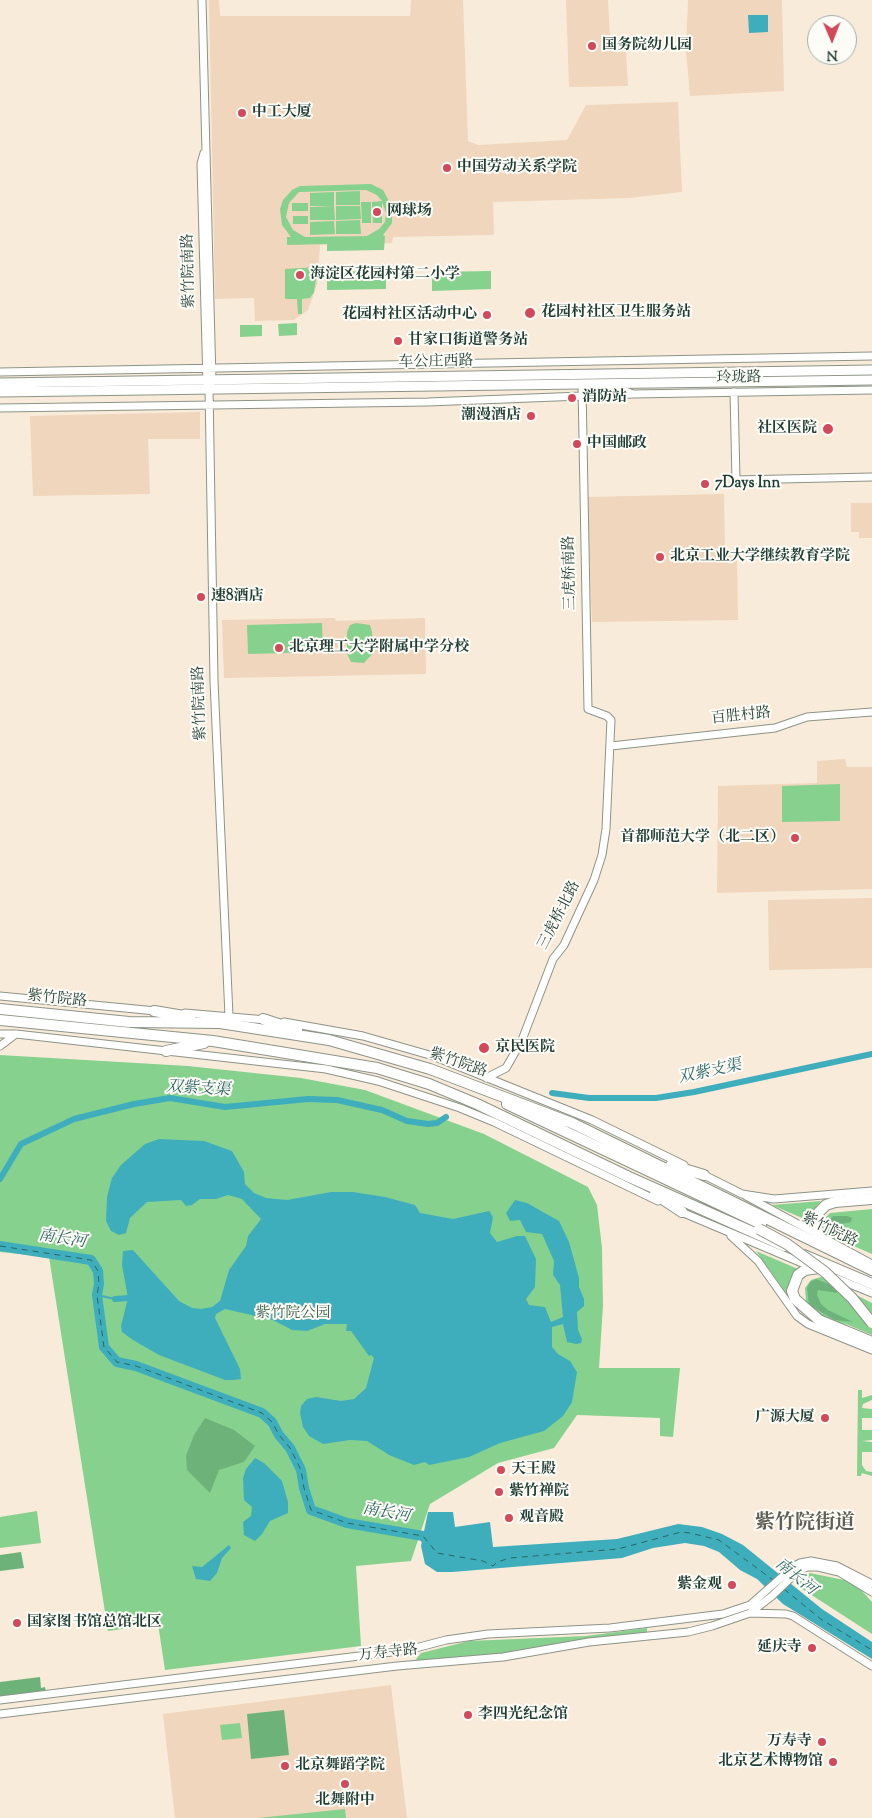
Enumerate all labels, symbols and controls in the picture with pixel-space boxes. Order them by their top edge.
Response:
north arrow [807,15,857,65]
place label: 国务院幼儿园 [602,37,692,55]
marker: 国务院幼儿园 [586,40,598,52]
text: N [826,44,838,64]
place label: 中工大厦 [252,104,312,122]
marker: 中工大厦 [236,107,248,119]
place label: 中国劳动关系学院 [457,159,577,177]
marker: 中国劳动关系学院 [441,162,453,174]
place label: 网球场 [387,203,432,221]
marker: 网球场 [371,206,383,218]
street label: 紫竹院南路 [180,233,200,309]
place label: 海淀区花园村第二小学 [310,266,460,284]
marker: 海淀区花园村第二小学 [294,269,306,281]
place label: 花园村社区卫生服务站 [541,304,691,322]
place label: 花园村社区活动中心 [342,306,477,324]
marker: 花园村社区卫生服务站 [523,306,537,320]
marker: 花园村社区活动中心 [481,309,493,321]
place label: 甘家口街道警务站 [408,332,528,350]
marker: 甘家口街道警务站 [392,335,404,347]
street label: 车公庄西路 [398,353,474,373]
street label: 玲珑路 [716,370,762,388]
place label: 消防站 [582,389,627,407]
marker: 消防站 [566,392,578,404]
place label: 潮漫酒店 [461,407,521,425]
marker: 潮漫酒店 [525,410,537,422]
place label: 社区医院 [757,420,817,438]
marker: 社区医院 [821,422,835,436]
place label: 中国邮政 [587,435,647,453]
marker: 中国邮政 [571,438,583,450]
place label: 7Days Inn [715,475,780,493]
marker: 7Days Inn [699,478,711,490]
street label: 三虎桥南路 [561,535,581,611]
place label: 北京工业大学继续教育学院 [670,548,850,566]
marker: 北京工业大学继续教育学院 [654,551,666,563]
place label: 速8酒店 [211,588,263,606]
marker: 速8酒店 [195,591,207,603]
place label: 北京理工大学附属中学分校 [289,639,469,657]
marker: 北京理工大学附属中学分校 [273,642,285,654]
street label: 紫竹院南路 [191,665,211,741]
street label: 百胜村路 [710,705,772,729]
place label: 首都师范大学（北二区） [620,829,785,847]
marker: 首都师范大学（北二区） [789,832,801,844]
street label: 三虎桥北路 [535,879,585,953]
street label: 紫竹院路 [26,988,88,1012]
place label: 京民医院 [495,1039,555,1057]
marker: 京民医院 [477,1041,491,1055]
street label: 紫竹院路 [427,1046,489,1082]
water label: 双紫支渠 [677,1057,743,1089]
water label: 双紫支渠 [166,1079,230,1101]
street label: 紫竹院路 [798,1210,860,1252]
water label: 南长河 [37,1227,87,1253]
park label: 紫竹院公园 [256,1305,330,1323]
place label: 广源大厦 [755,1409,815,1427]
marker: 广源大厦 [819,1412,831,1424]
place label: 天王殿 [511,1461,556,1479]
marker: 天王殿 [495,1464,507,1476]
place label: 紫竹禅院 [509,1483,569,1501]
marker: 紫竹禅院 [493,1486,505,1498]
water label: 南长河 [361,1500,411,1528]
place label: 观音殿 [519,1509,564,1527]
marker: 观音殿 [503,1512,515,1524]
district label: 紫竹院街道 [755,1513,855,1537]
water label: 南长河 [770,1555,820,1601]
place label: 紫金观 [677,1576,722,1594]
marker: 紫金观 [726,1579,738,1591]
place label: 国家图书馆总馆北区 [27,1614,162,1632]
marker: 国家图书馆总馆北区 [11,1617,23,1629]
place label: 延庆寺 [757,1639,802,1657]
street label: 万寿寺路 [357,1642,419,1666]
marker: 延庆寺 [806,1642,818,1654]
place label: 李四光纪念馆 [478,1706,568,1724]
marker: 李四光纪念馆 [462,1709,474,1721]
place label: 万寿寺 [767,1733,812,1751]
marker: 万寿寺 [816,1736,828,1748]
place label: 北京艺术博物馆 [718,1753,823,1771]
marker: 北京艺术博物馆 [827,1756,839,1768]
place label: 北京舞蹈学院 [295,1757,385,1775]
marker: 北京舞蹈学院 [279,1760,291,1772]
marker: 北舞附中 [339,1778,351,1790]
place label: 北舞附中 [315,1792,375,1810]

